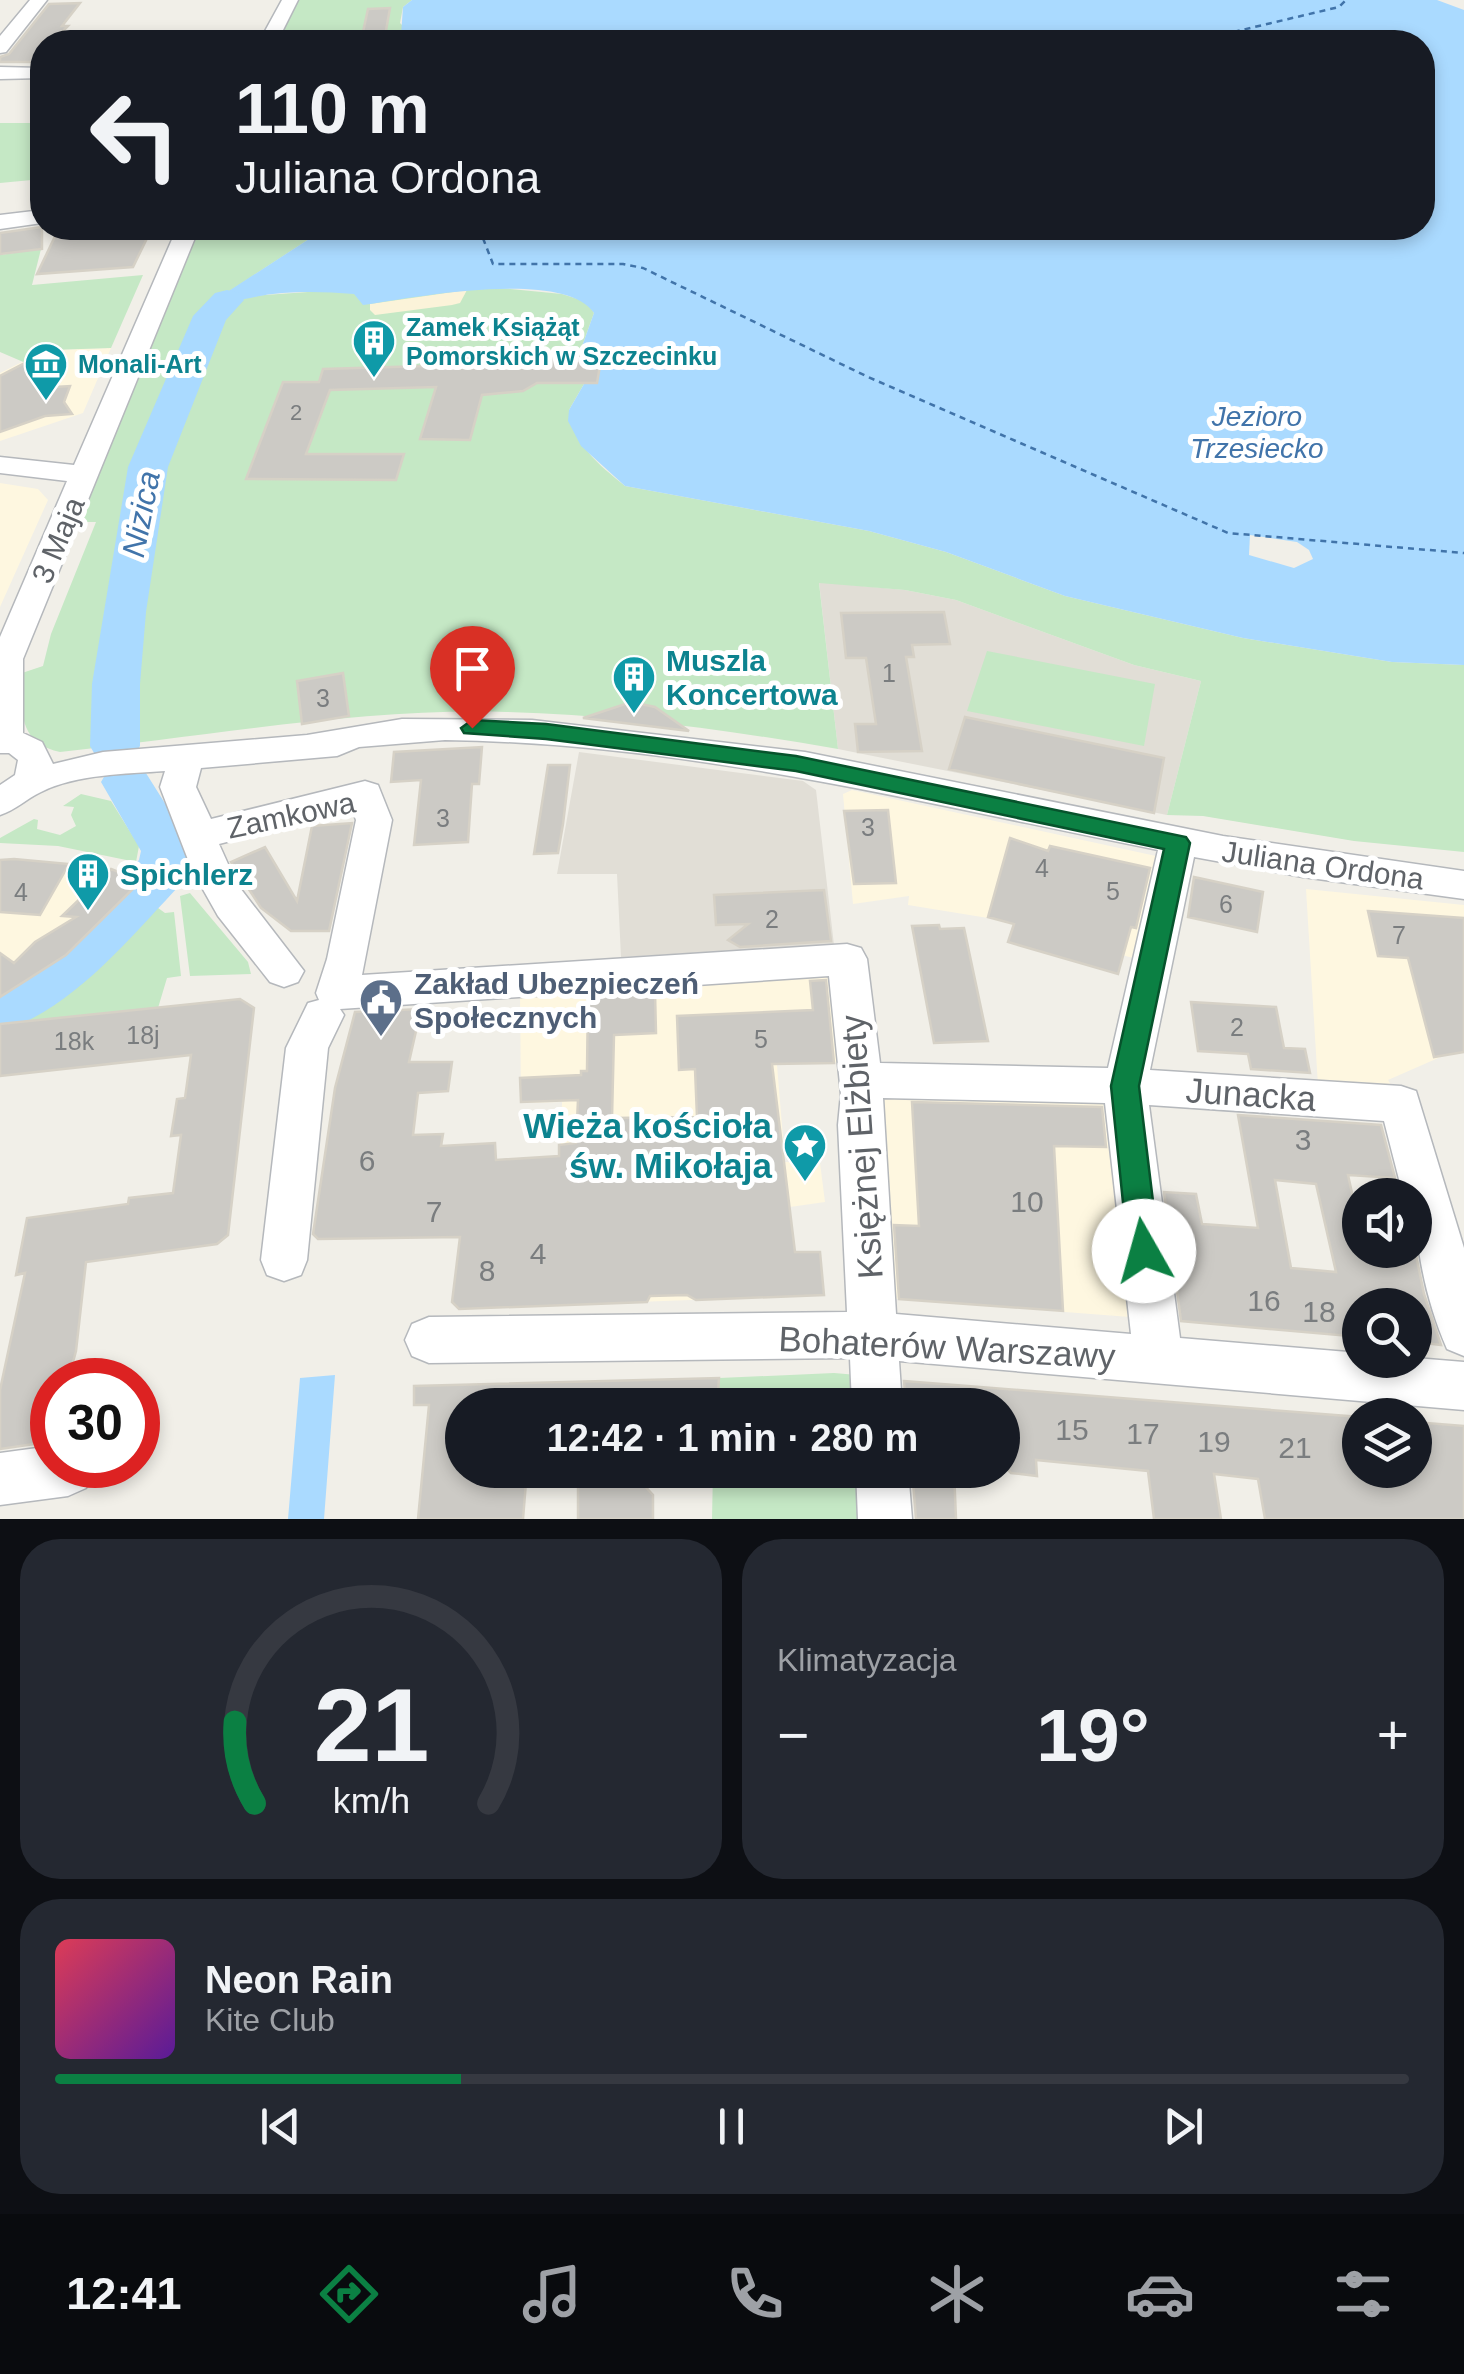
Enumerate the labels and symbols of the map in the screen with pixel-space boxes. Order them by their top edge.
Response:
place label: Zamek Książąt Pomorskich w Szczecinku [406,313,717,370]
building icon: Zamek Książąt Pomorskich w Szczecinku [351,318,397,379]
museum icon: Monali-Art [23,341,69,402]
place label: Monali-Art [78,350,202,378]
house number: 2 [290,400,302,425]
water label: Jezioro Trzesiecko [1190,401,1324,464]
water label: Nizica [115,468,167,560]
street label: 3 Maja [25,492,91,588]
pin [430,626,515,729]
place label: Muszla Koncertowa [666,644,838,711]
building icon: Muszla Koncertowa [611,654,657,715]
house number: 1 [882,659,896,687]
house number: 3 [316,684,330,712]
street label: Zamkowa [224,785,358,845]
house number: 3 [436,804,450,832]
house number: 3 [861,813,875,841]
street label: Juliana Ordona [1220,835,1426,896]
building icon: Spichlerz [65,851,111,912]
house number: 4 [1035,854,1049,882]
place label: Spichlerz [120,858,253,891]
house number: 5 [1106,877,1120,905]
house number: 4 [14,878,28,906]
house number: 6 [1219,890,1233,918]
house number: 2 [765,905,779,933]
house number: 7 [1392,921,1406,949]
place label: Zakład Ubezpieczeń Społecznych [414,967,699,1034]
public building icon: Zakład Ubezpieczeń Społecznych [358,977,404,1038]
street label: Księżnej Elżbiety [832,1013,890,1280]
house number: 2 [1230,1013,1244,1041]
house number: 18j [126,1021,160,1049]
house number: 5 [754,1025,768,1053]
house number: 18k [54,1027,95,1055]
street label: Junacka [1185,1070,1318,1118]
place label: Wieża kościoła św. Mikołaja [523,1106,773,1185]
place icon: Wieża kościoła św. Mikołaja [782,1122,828,1183]
house number: 3 [1295,1123,1311,1156]
house number: 6 [359,1144,375,1177]
house number: 10 [1010,1185,1044,1218]
house number: 7 [426,1195,442,1228]
position arrow [1092,1199,1196,1303]
house number: 4 [530,1237,546,1270]
house number: 8 [479,1254,495,1287]
house number: 16 [1247,1284,1281,1317]
house number: 18 [1302,1295,1336,1328]
street label: Bohaterów Warszawy [778,1319,1117,1375]
speed limit sign: 30 [30,1358,160,1488]
house number: 15 [1055,1413,1089,1446]
house number: 17 [1126,1417,1160,1450]
house number: 19 [1197,1425,1231,1458]
house number: 21 [1278,1431,1312,1464]

